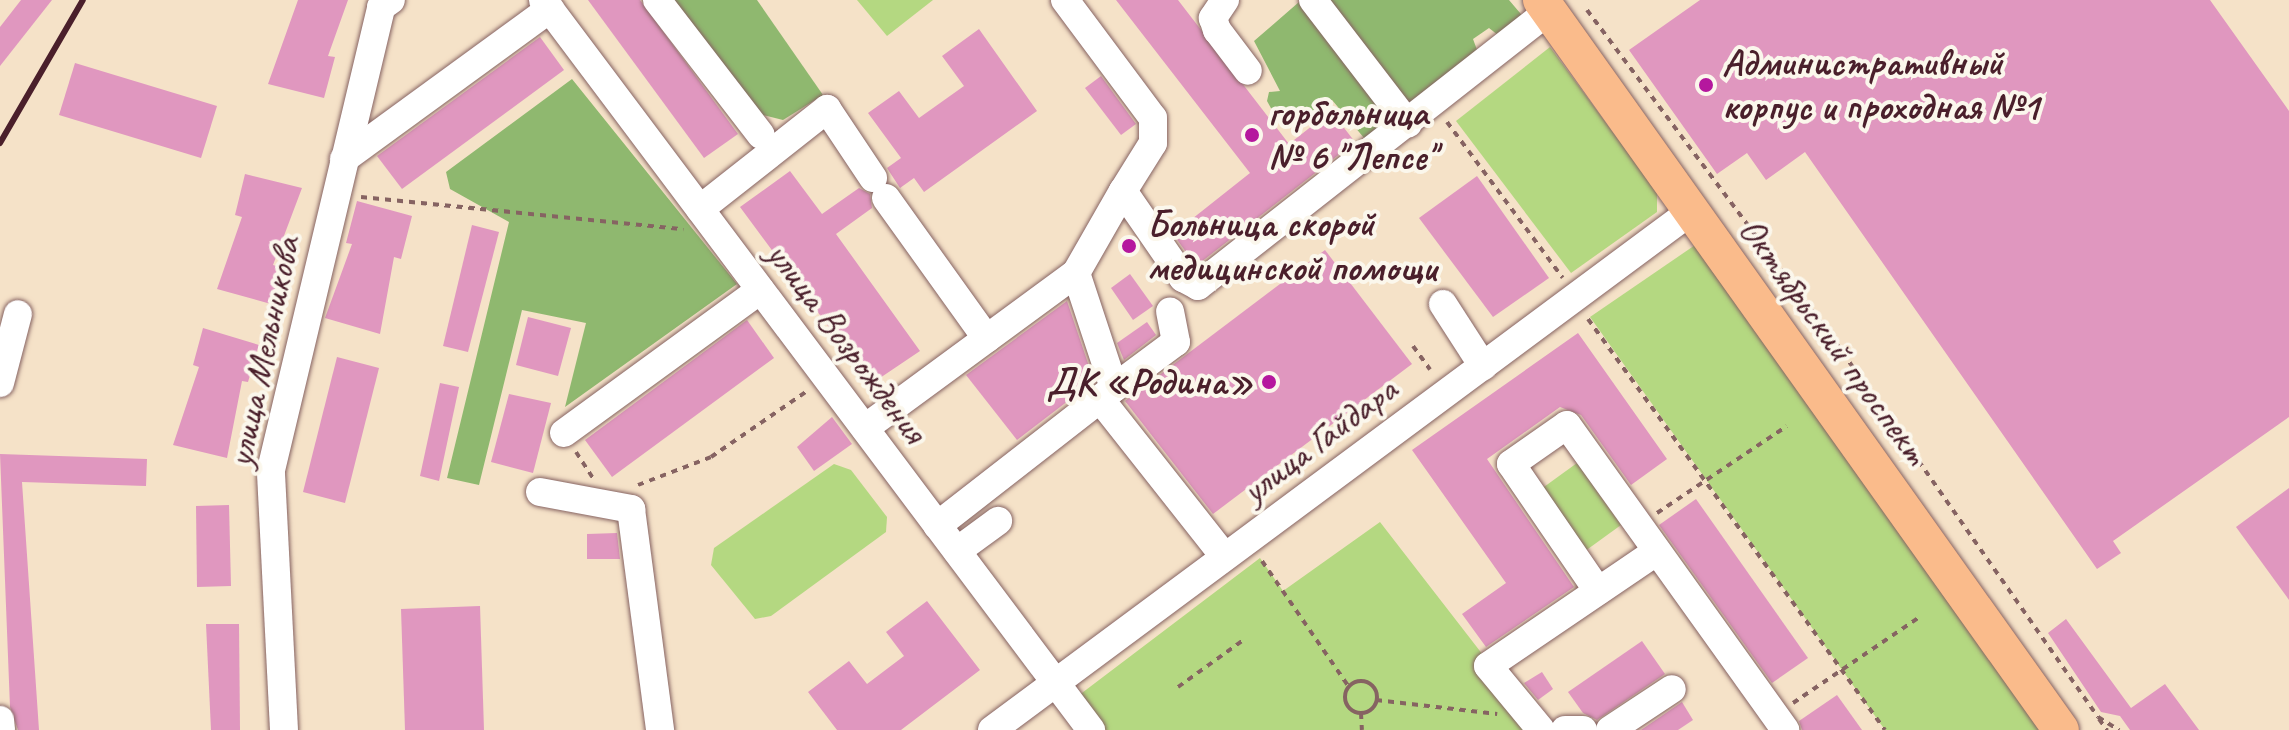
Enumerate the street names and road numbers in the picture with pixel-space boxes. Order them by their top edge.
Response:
street label: Октябрьский проспект [1729,208,1939,474]
street label: улица Мельникова [216,233,310,471]
street label: улица Возрождения [757,233,937,451]
street label: улица Гайдара [1232,367,1406,513]

